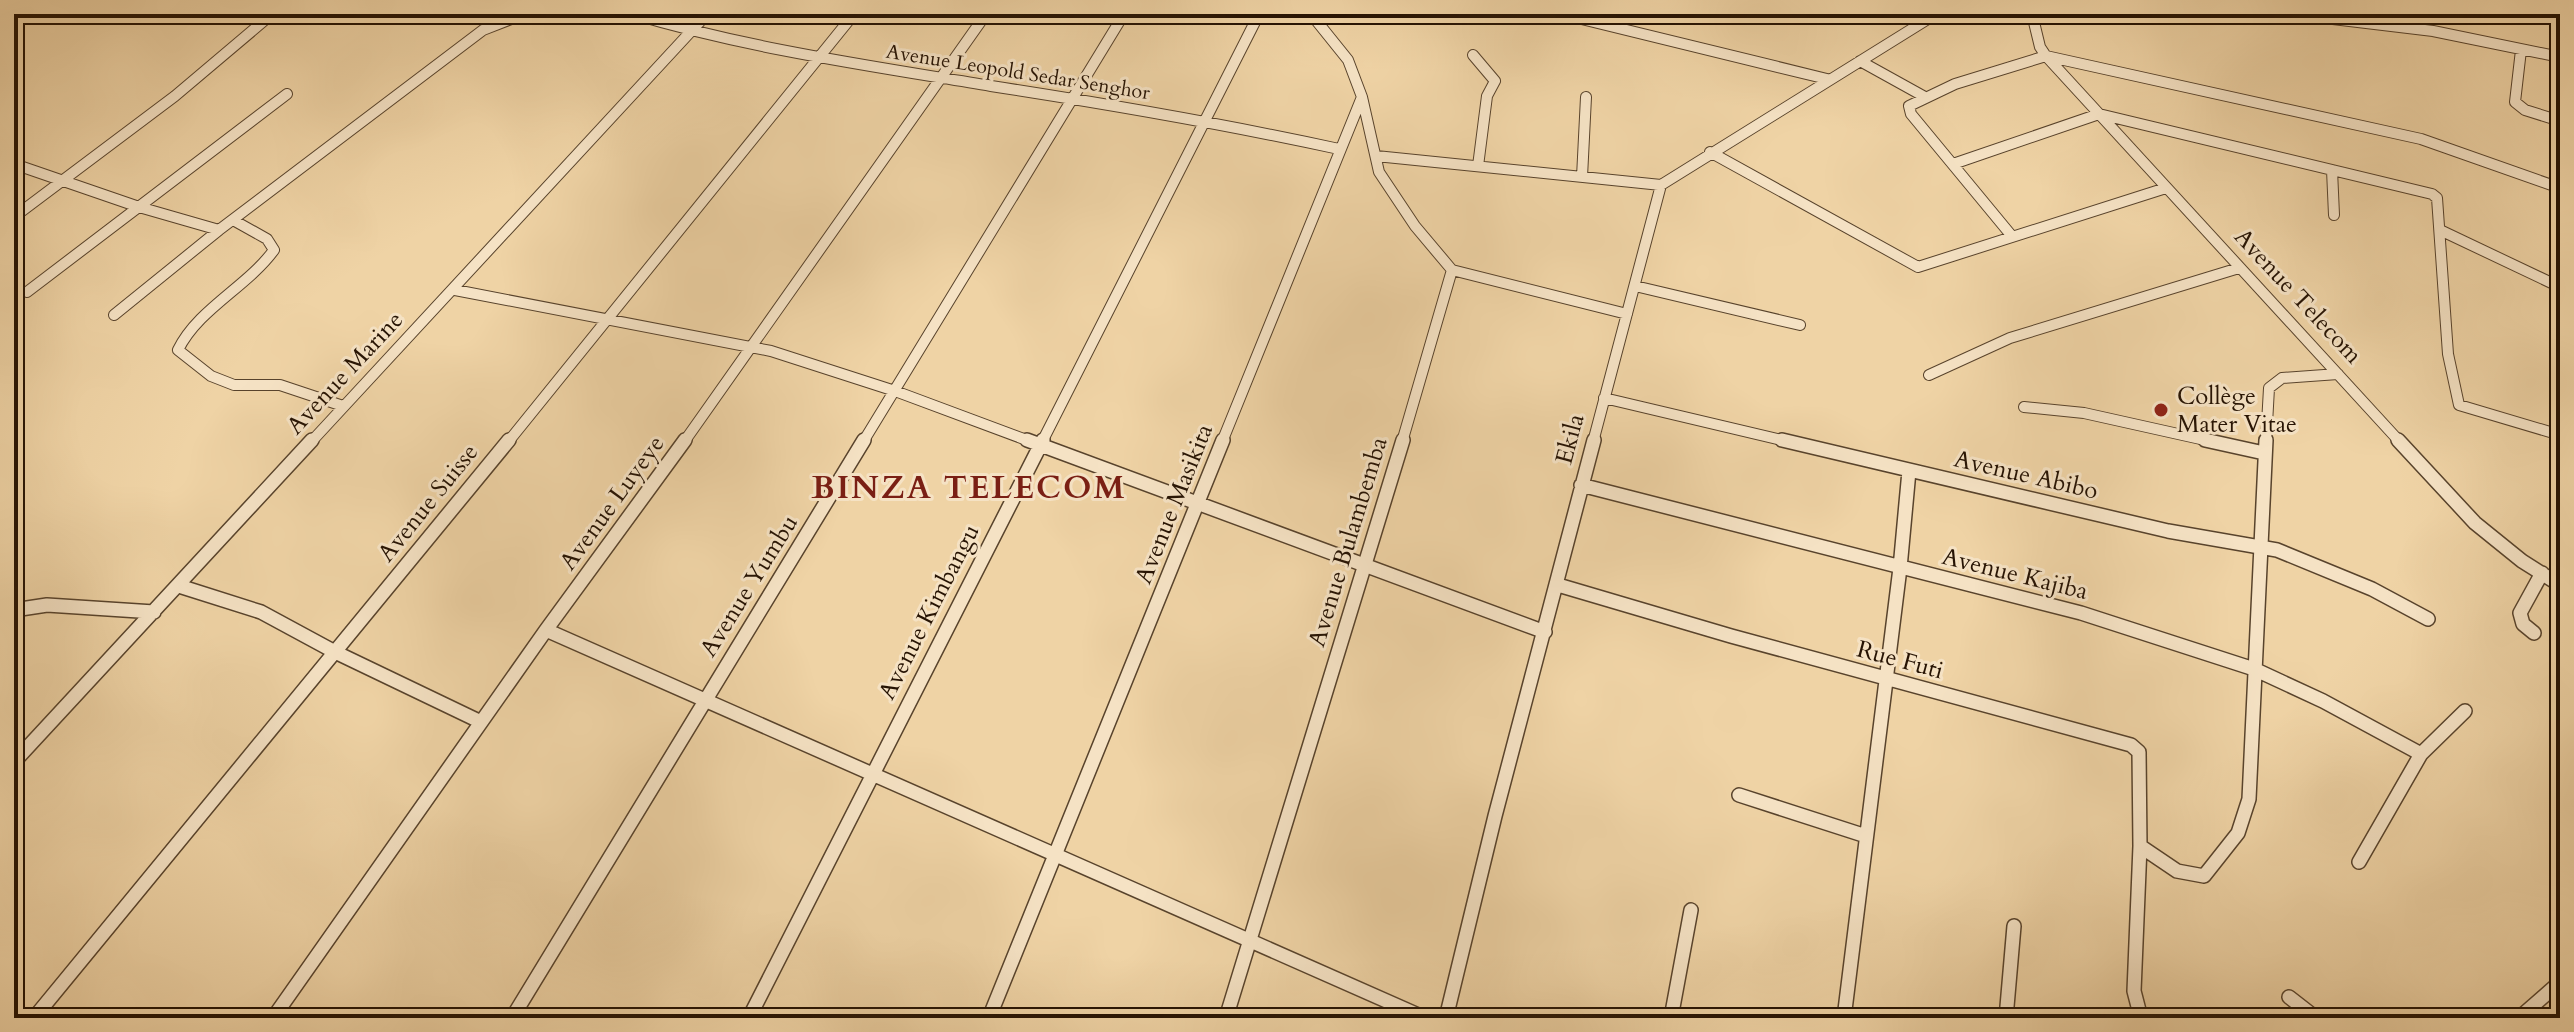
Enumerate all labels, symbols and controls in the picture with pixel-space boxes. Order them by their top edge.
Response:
street label: Avenue Leopold Sedar Senghor [884,38,1152,106]
street label: Avenue Telecom [2227,221,2370,371]
street label: Avenue Marine [279,304,411,442]
place label: Collège Mater Vitae [2177,380,2297,441]
marker: Collège Mater Vitae [2152,401,2170,419]
street label: Ekila [1547,410,1593,468]
street label: Avenue Masikita [1127,419,1221,589]
street label: Avenue Luyeye [552,429,672,577]
street label: Avenue Bulambemba [1300,432,1396,651]
street label: Avenue Suisse [370,437,486,569]
street label: Avenue Abibo [1951,442,2101,508]
district label: BINZA TELECOM [811,466,1127,510]
street label: Avenue Yumbu [692,509,806,663]
street label: Avenue Kimbangu [871,519,987,705]
street label: Avenue Kajiba [1939,540,2092,608]
street label: Rue Futi [1853,633,1947,687]

